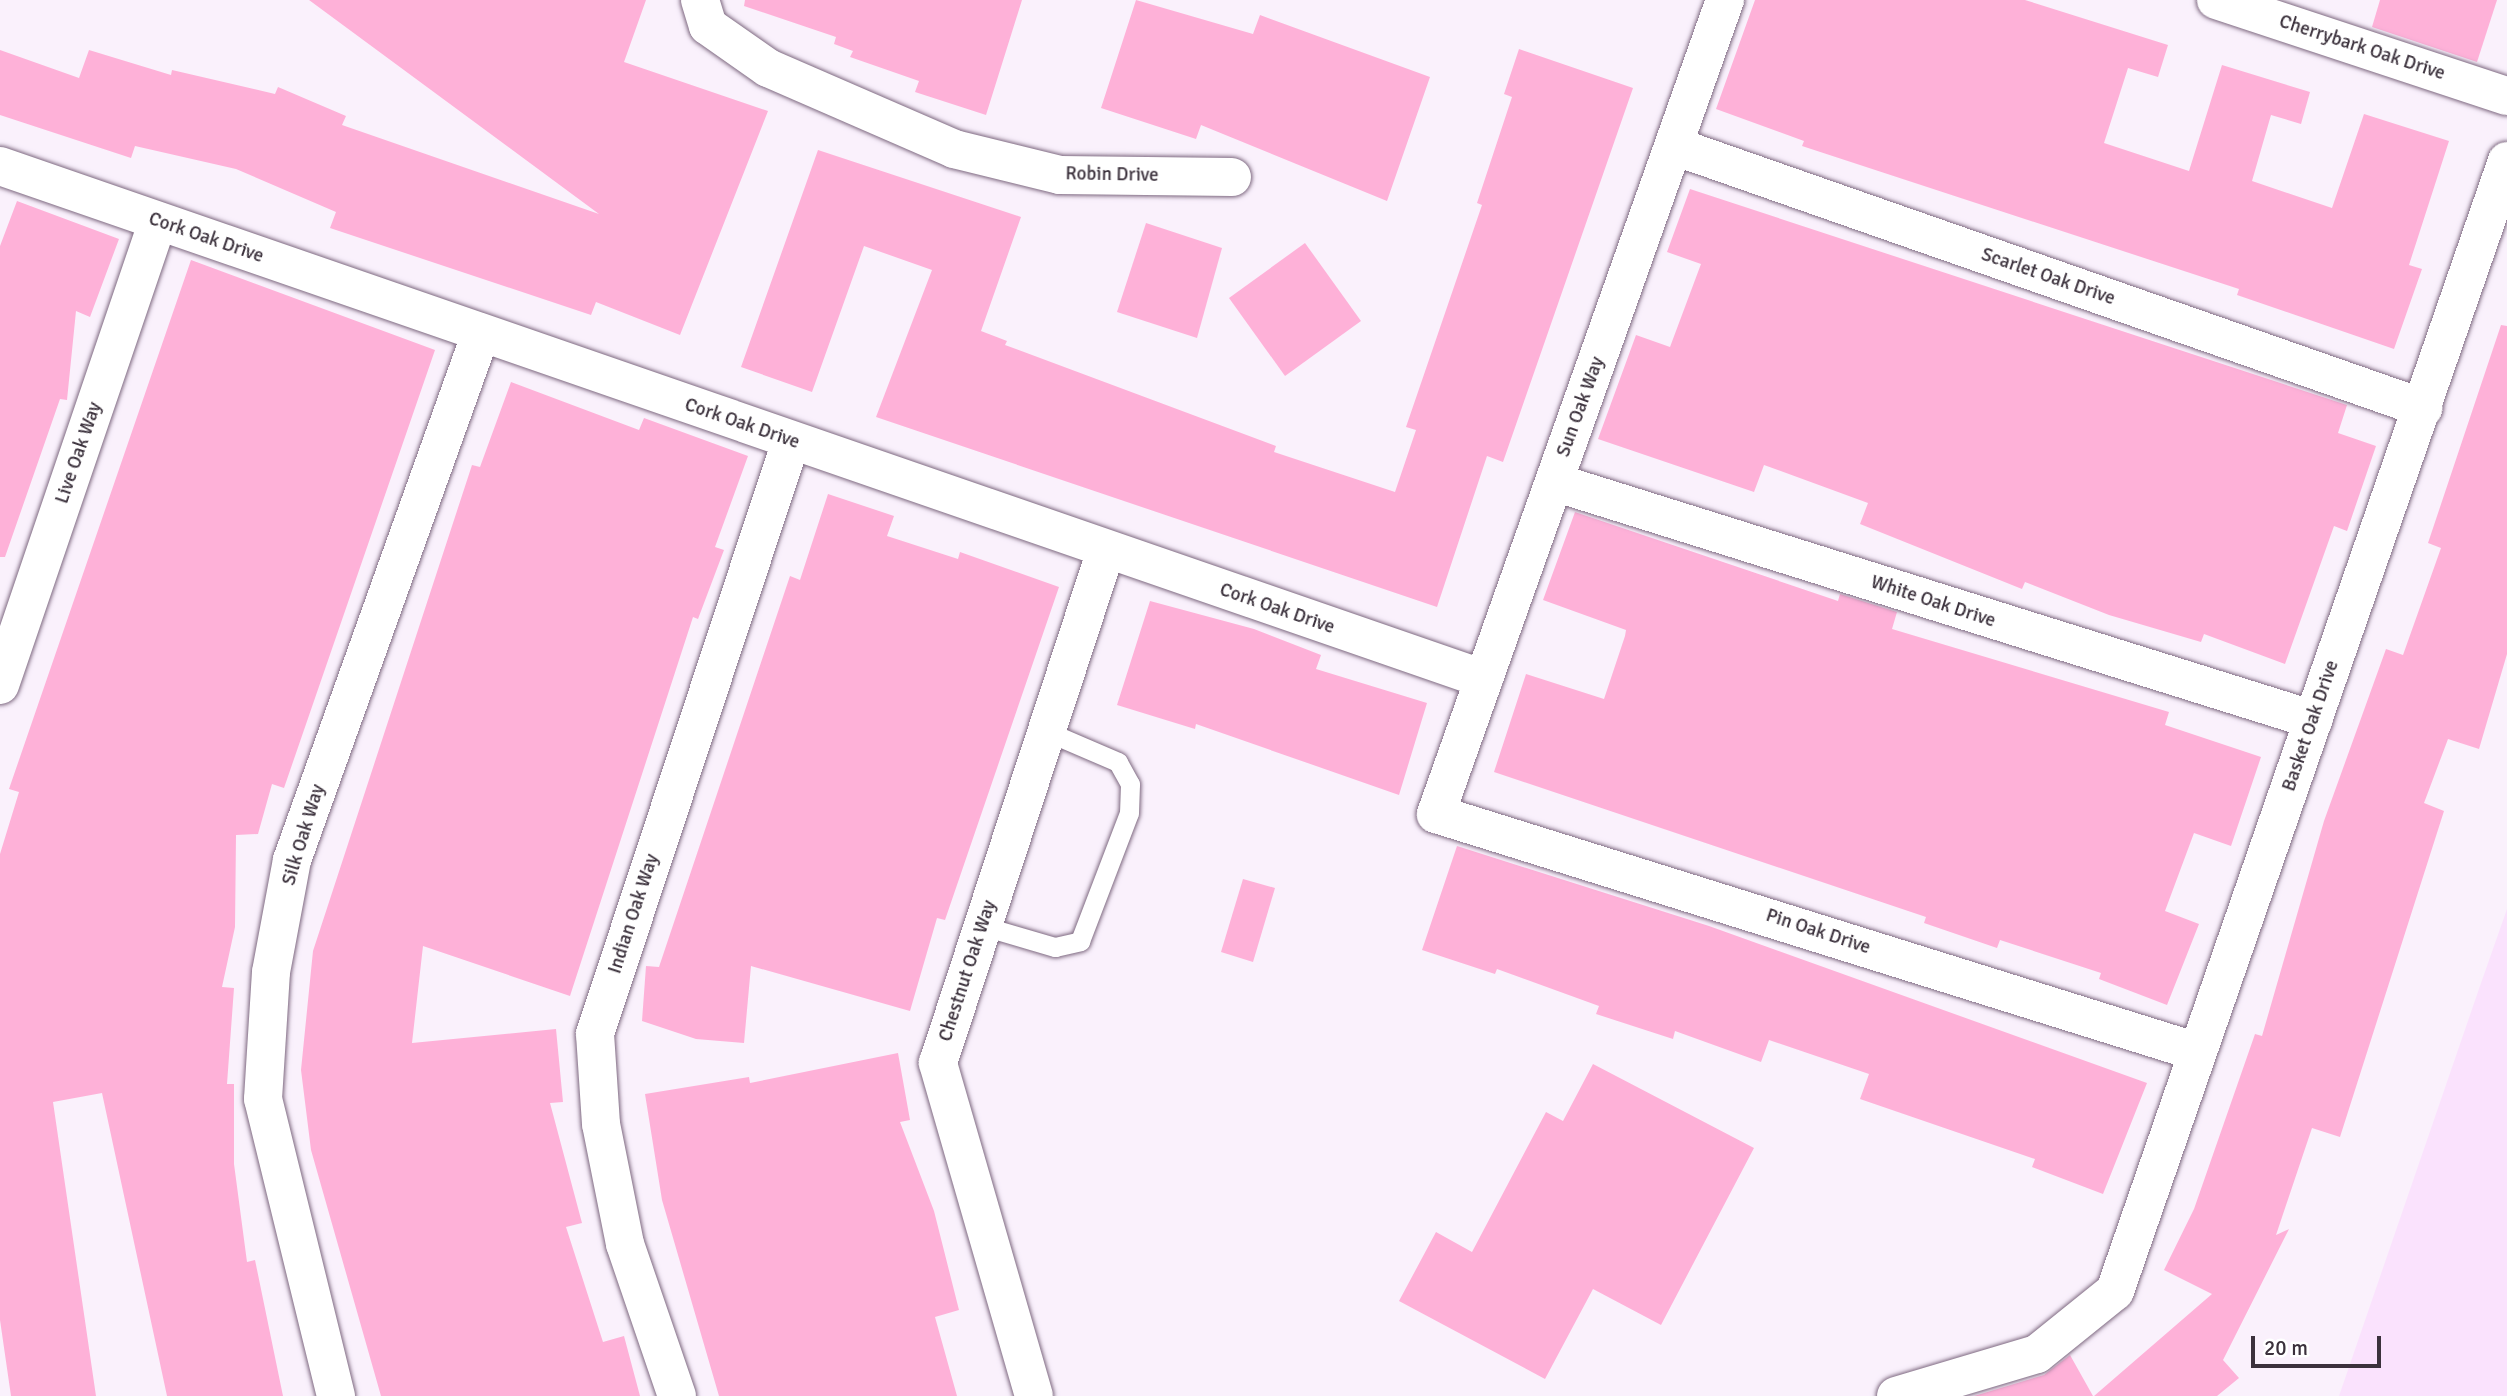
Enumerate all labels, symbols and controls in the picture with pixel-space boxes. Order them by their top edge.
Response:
street label: Cherrybark Oak Drive [2276,10,2448,86]
street label: Robin Drive [1065,163,1159,187]
street label: Cork Oak Drive [146,208,266,268]
street label: Scarlet Oak Drive [1978,243,2118,311]
street label: Sun Oak Way [1552,354,1610,460]
street label: Cork Oak Drive [682,394,802,454]
street label: Live Oak Way [51,399,107,507]
street label: White Oak Drive [1868,571,1998,633]
street label: Cork Oak Drive [1217,579,1337,639]
street label: Basket Oak Drive [2278,658,2344,794]
street label: Silk Oak Way [278,782,330,888]
street label: Indian Oak Way [604,851,664,977]
street label: Chestnut Oak Way [934,897,1002,1045]
street label: Pin Oak Drive [1763,904,1873,960]
scale bar [2255,1322,2384,1366]
text: 20 m [2264,1335,2308,1361]

